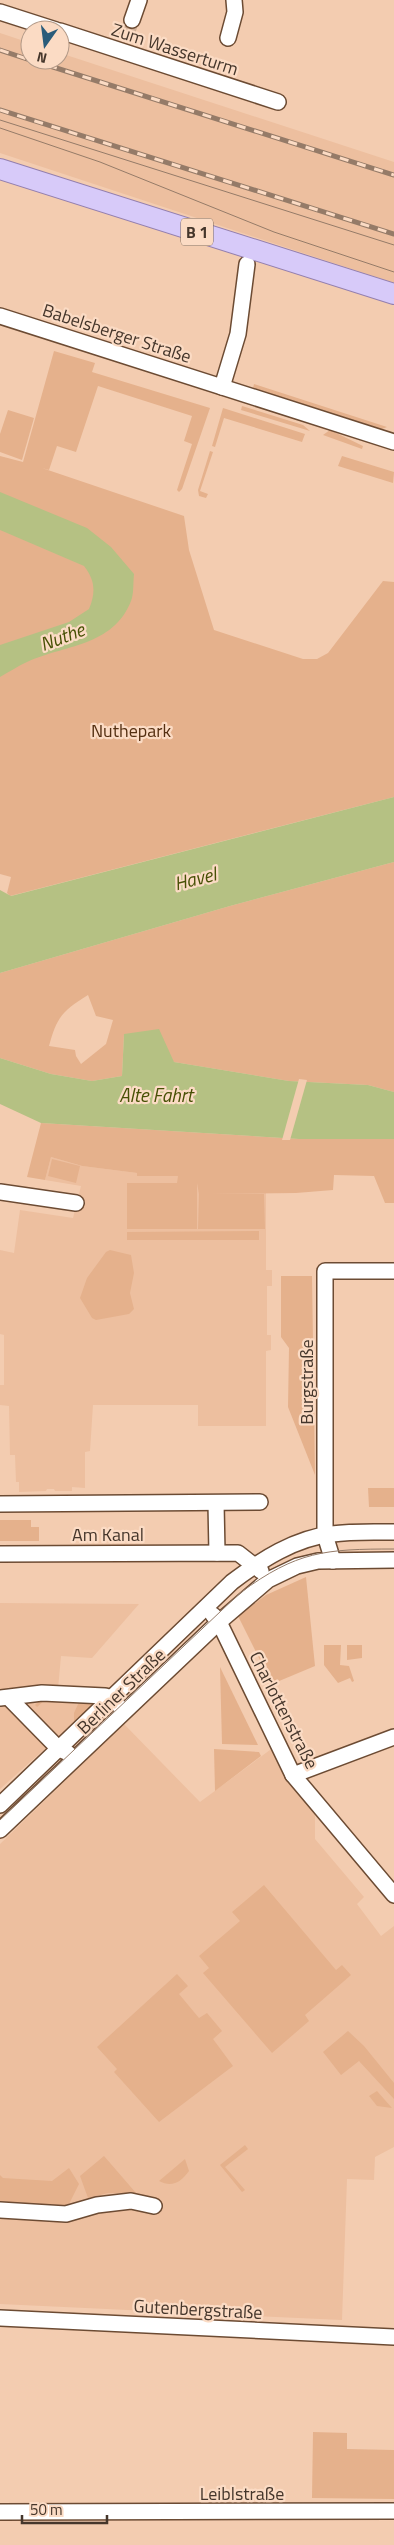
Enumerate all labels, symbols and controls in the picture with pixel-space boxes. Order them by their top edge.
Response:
street label: Zum Wasserturm [108,16,242,82]
north arrow [20,20,70,70]
text: N [34,47,49,69]
road number: B 1 [181,218,213,246]
street label: Babelsberger Straße [39,296,195,370]
water label: Nuthe [35,614,90,658]
park label: Nuthepark [91,717,171,744]
water label: Havel [171,858,221,897]
water label: Alte Fahrt [119,1080,195,1109]
street label: Burgstraße [293,1339,320,1425]
street label: Am Kanal [72,1521,144,1548]
street label: Berliner Straße [71,1642,171,1740]
street label: Charlottenstraße [243,1646,325,1774]
street label: Gutenbergstraße [133,2292,263,2326]
street label: Leiblstraße [200,2480,284,2507]
scale bar [22,2492,108,2524]
text: 50 m [30,2498,63,2521]

